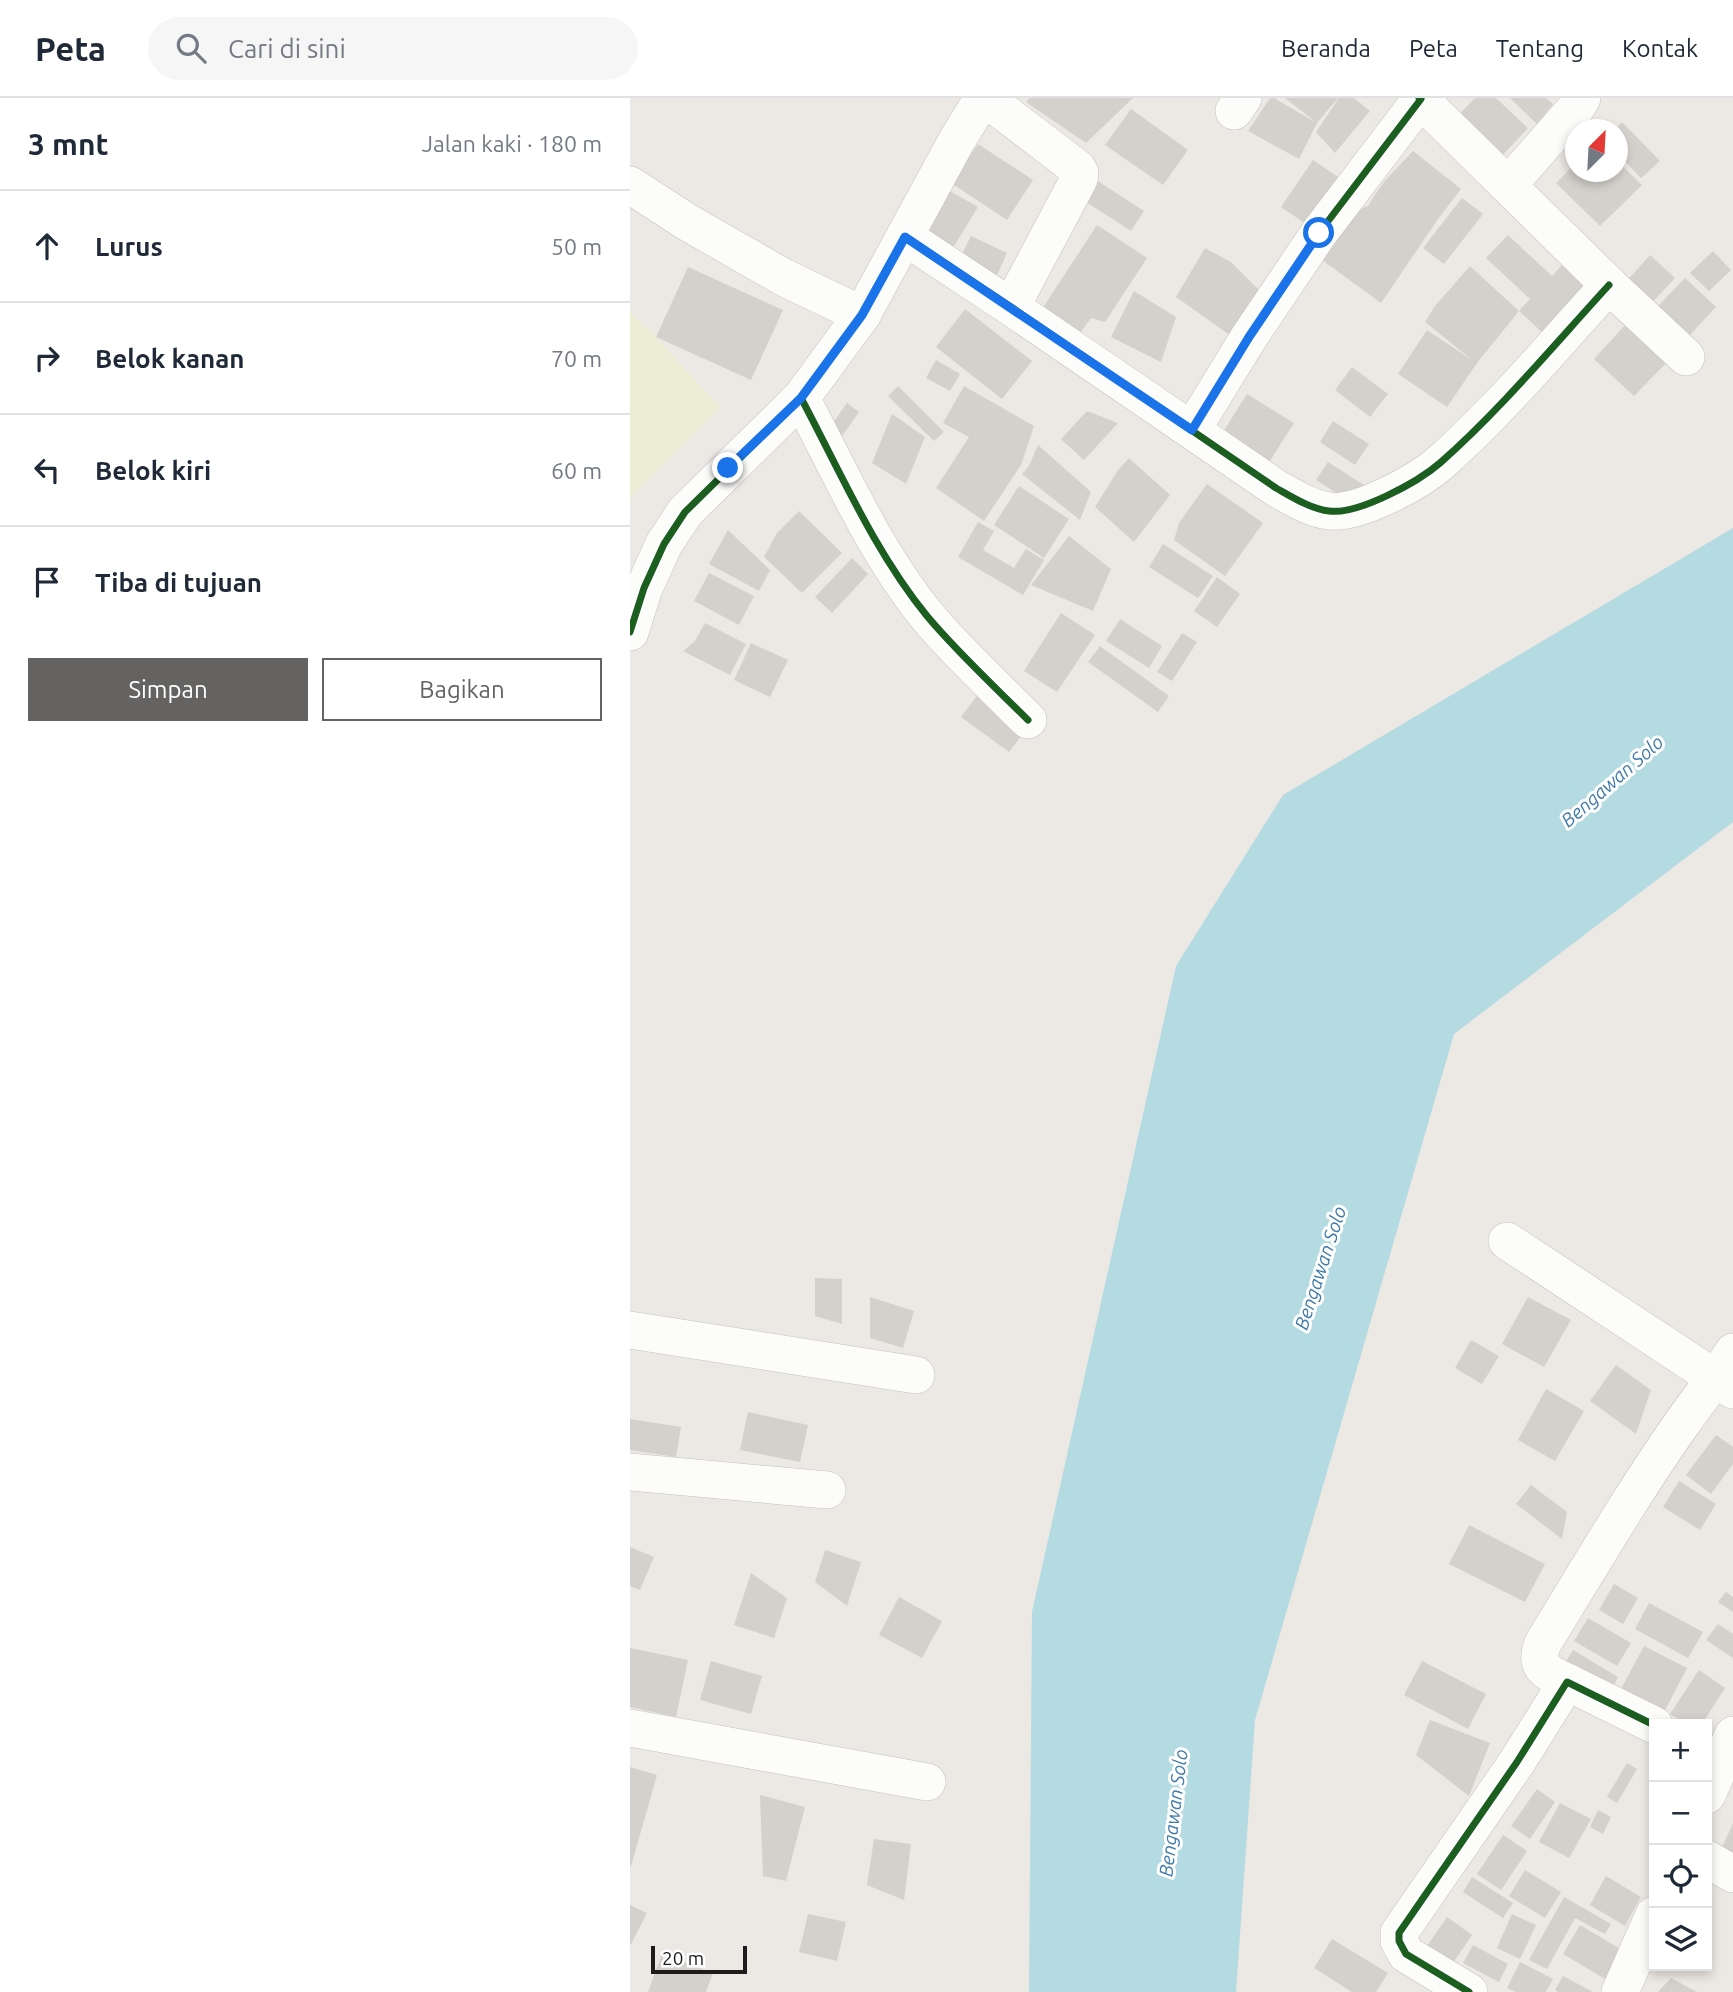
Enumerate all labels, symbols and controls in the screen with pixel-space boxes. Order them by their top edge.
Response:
search box [148,17,638,80]
icon: search [172,29,210,67]
text: Peta [35,30,106,67]
text: Cari di sini [228,34,346,63]
text: Beranda [1281,35,1371,62]
text: Peta [1409,35,1458,62]
text: Tentang [1496,35,1584,62]
text: Kontak [1622,35,1698,62]
north arrow [1565,119,1628,182]
text: 3 mnt [28,127,108,161]
text: Jalan kaki · 180 m [422,131,602,156]
route start [1303,217,1334,248]
icon: ahead [28,227,66,265]
text: Lurus [95,232,163,261]
text: 50 m [551,234,602,259]
icon: right [28,339,66,377]
text: Belok kanan [95,344,245,373]
text: 70 m [551,346,602,371]
icon: left [28,451,66,489]
route end [712,452,743,483]
text: Belok kiri [95,456,211,485]
text: 60 m [551,458,602,483]
icon: arrive [28,563,66,601]
text: Tiba di tujuan [95,568,262,597]
button: Simpan [28,658,308,721]
button: Bagikan [322,658,602,721]
water label: Bengawan Solo [1557,731,1667,831]
water label: Bengawan Solo [1290,1204,1350,1332]
map controls [1649,1719,1712,1971]
button: + [1649,1719,1712,1782]
water label: Bengawan Solo [1154,1748,1192,1878]
button: − [1649,1782,1712,1845]
button: locate [1649,1845,1712,1908]
button: layers [1649,1908,1712,1971]
scale bar [651,1943,747,1975]
text: 20 m [662,1947,704,1969]

